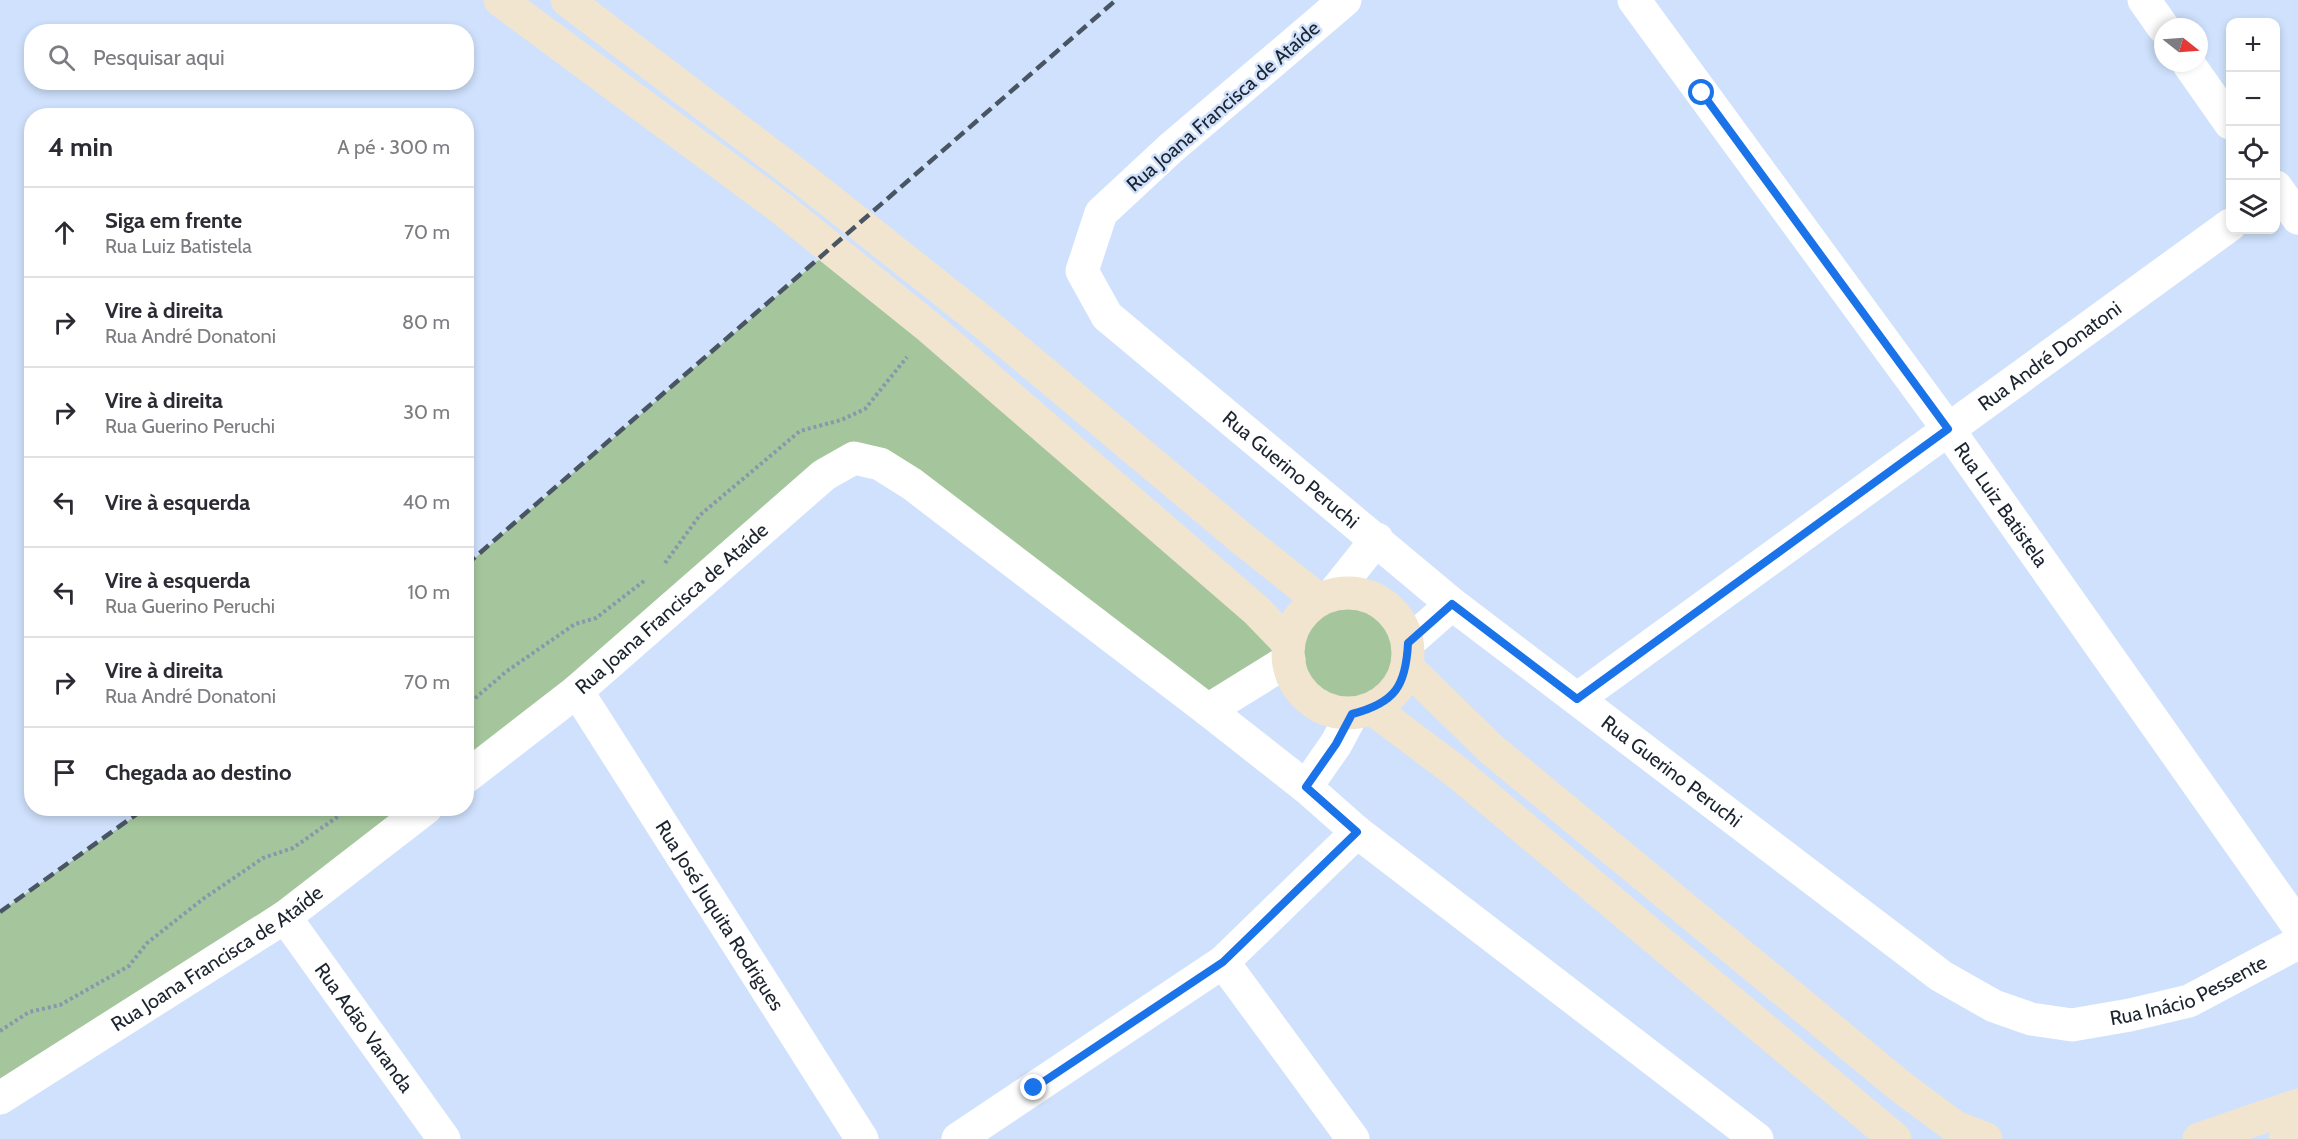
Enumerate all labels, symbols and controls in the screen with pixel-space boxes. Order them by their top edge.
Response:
street label: Rua Joana Francisca de Ataíde [1122,16,1324,196]
north arrow [2154,18,2208,72]
map controls [2226,18,2280,234]
button: + [2226,18,2280,72]
search box [24,24,474,90]
icon: search [45,41,78,74]
text: Pesquisar aqui [93,44,225,71]
button: − [2226,72,2280,126]
route start [1688,79,1714,105]
button: locate [2226,126,2280,180]
text: 4 min [48,131,113,163]
text: A pé · 300 m [337,135,450,159]
button: layers [2226,180,2280,234]
text: Siga em frente [105,207,242,234]
icon: ahead [48,216,81,249]
text: 70 m [404,220,450,244]
text: Rua Luiz Batistela [105,234,252,258]
street label: Rua André Donatoni [1973,296,2126,416]
text: Vire à direita [105,297,223,324]
icon: right [48,306,81,339]
text: 80 m [402,310,450,334]
text: Rua André Donatoni [105,324,276,348]
text: Vire à direita [105,387,223,414]
icon: right [48,396,81,429]
text: 30 m [403,400,450,424]
street label: Rua Guerino Peruchi [1218,406,1364,533]
text: Rua Guerino Peruchi [105,414,275,438]
street label: Rua Luiz Batistela [1949,438,2054,572]
icon: left [48,486,81,519]
text: Vire à esquerda [105,489,250,516]
text: 40 m [402,490,450,514]
street label: Rua Joana Francisca de Ataíde [570,518,773,699]
text: Vire à esquerda [105,567,250,594]
icon: left [48,576,81,609]
text: 10 m [407,580,450,604]
text: Rua Guerino Peruchi [105,594,275,618]
text: Vire à direita [105,657,223,684]
icon: right [48,666,81,699]
text: 70 m [404,670,450,694]
text: Rua André Donatoni [105,684,276,708]
street label: Rua Guerino Peruchi [1597,710,1747,832]
icon: arrive [48,756,81,789]
text: Chegada ao destino [105,759,291,786]
street label: Rua José Juquita Rodrigues [650,816,789,1015]
street label: Rua Joana Francisca de Ataíde [107,880,328,1036]
street label: Rua Inácio Pessente [2108,950,2271,1030]
street label: Rua Adão Varanda [310,958,419,1097]
route end [1020,1074,1046,1100]

